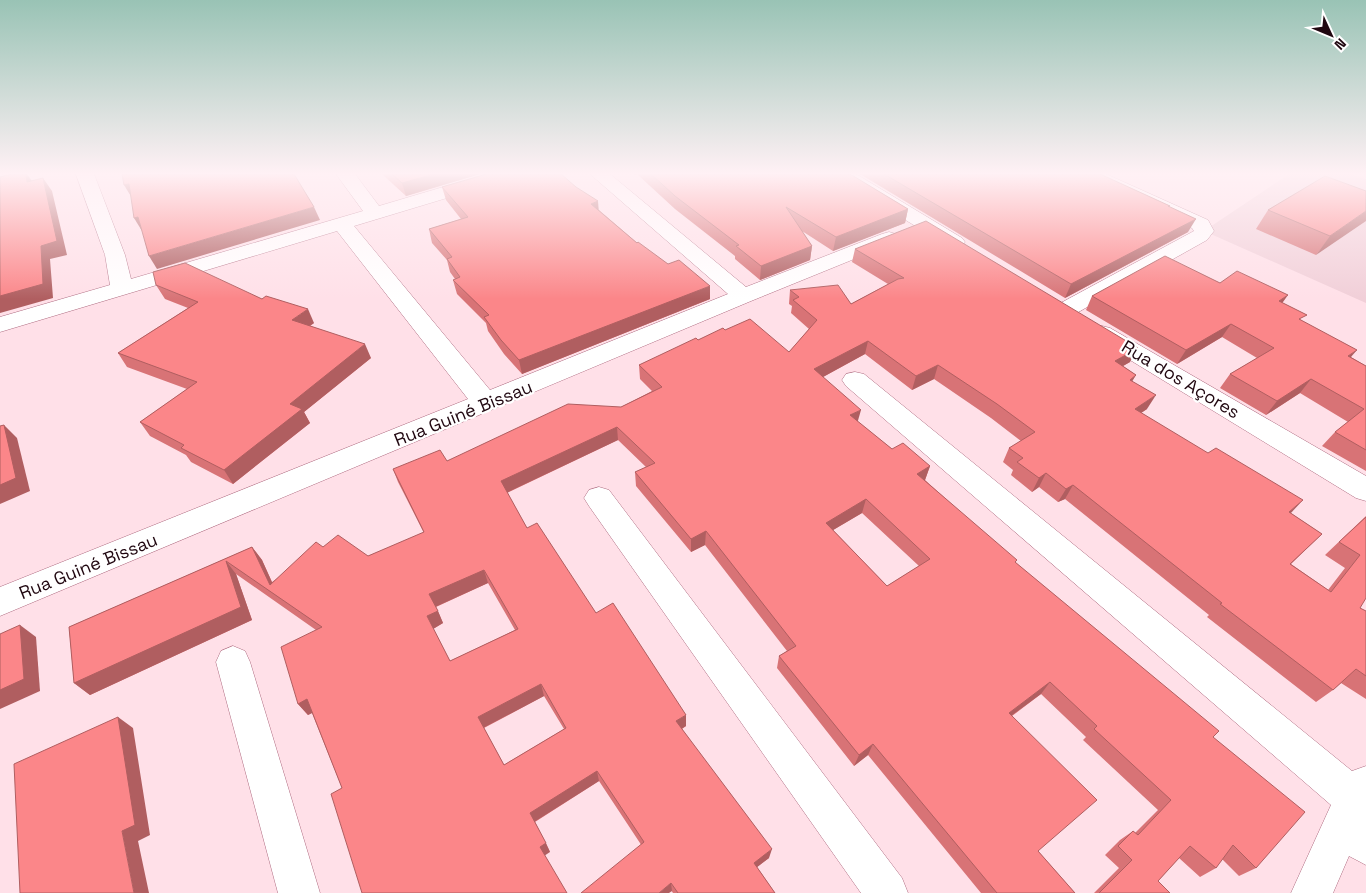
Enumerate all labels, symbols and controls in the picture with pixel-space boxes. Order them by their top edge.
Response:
north arrow [1306,10,1356,60]
text: N [1331,34,1350,54]
street label: Rua dos Açores [1118,335,1244,423]
street label: Rua Guiné Bissau [390,375,536,451]
street label: Rua Guiné Bissau [15,528,161,604]

